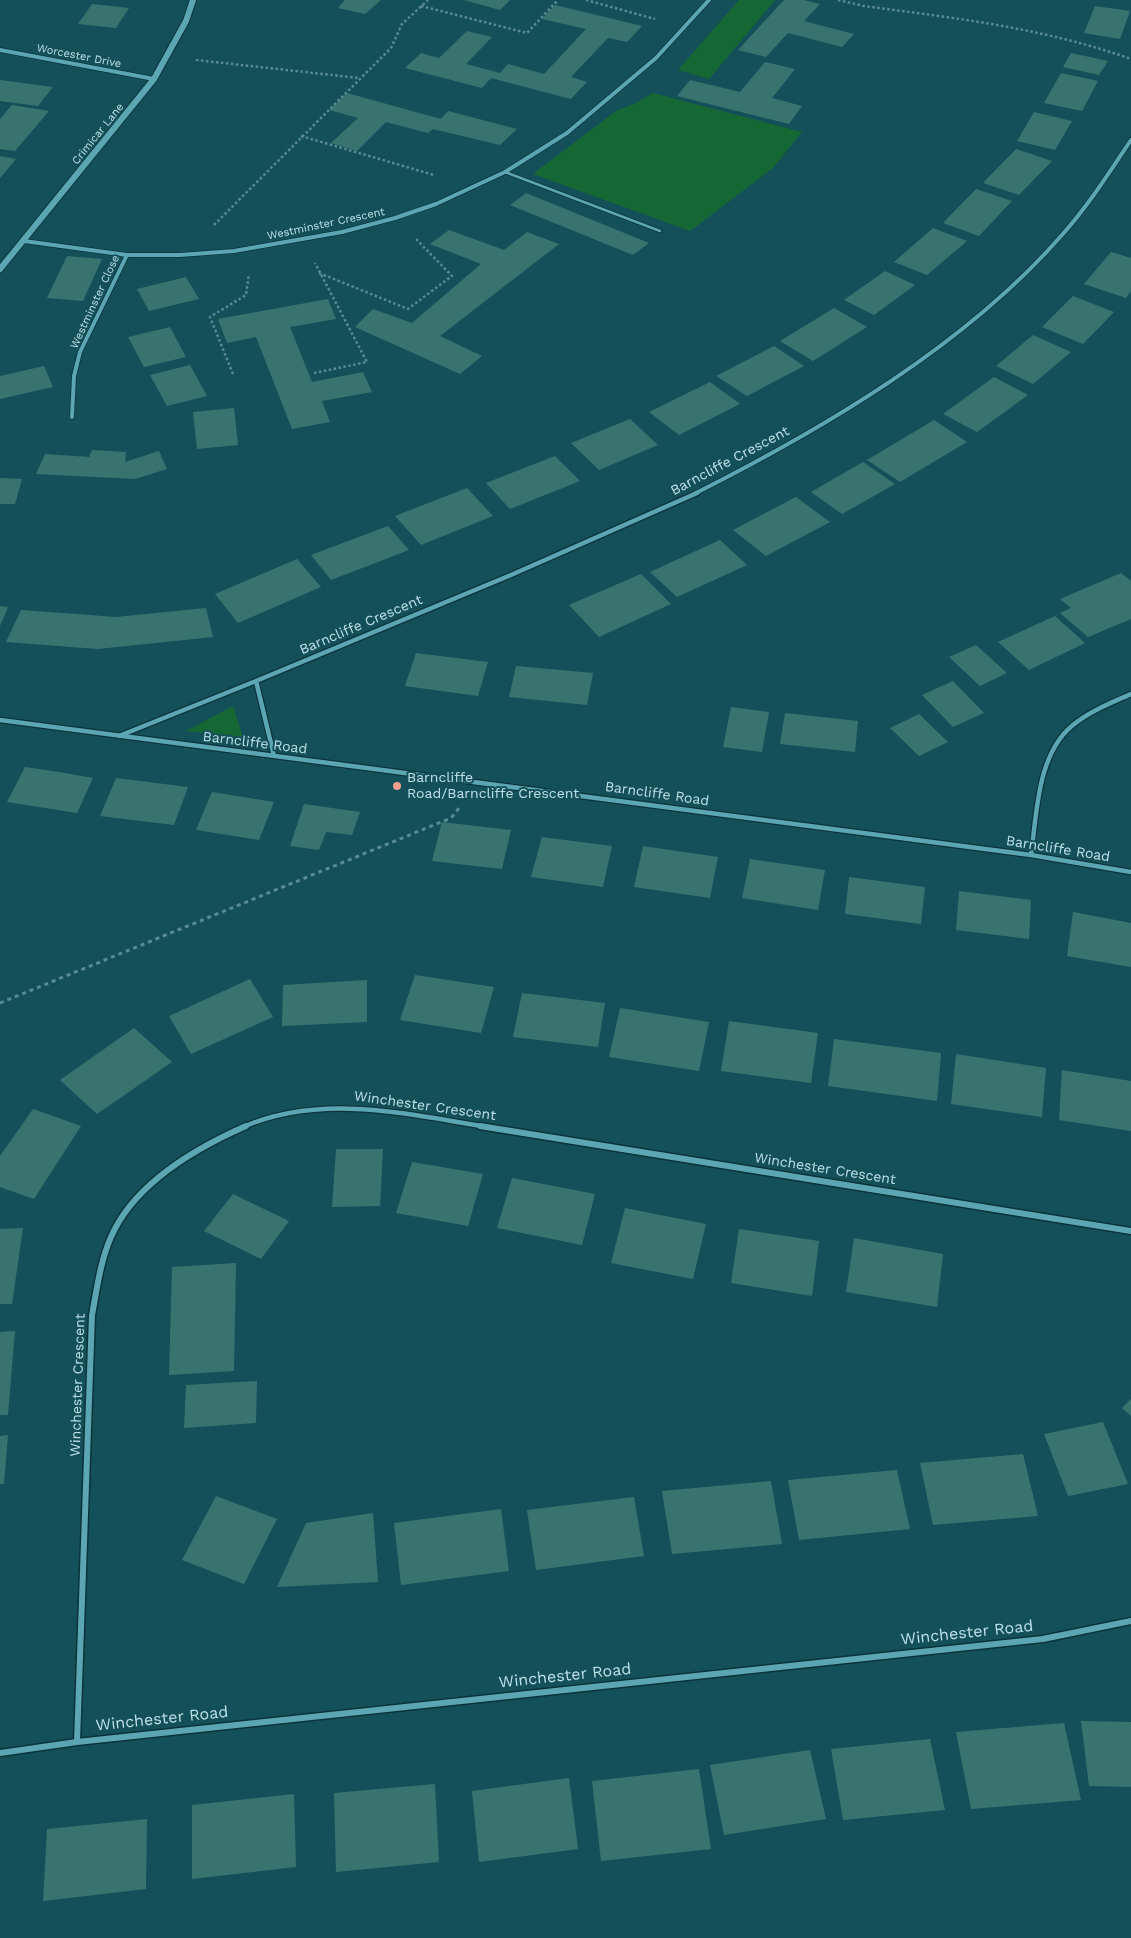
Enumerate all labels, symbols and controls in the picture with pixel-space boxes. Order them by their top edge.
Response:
street label: Worcester Drive [36,41,122,71]
street label: Crimicar Lane [69,101,127,167]
street label: Westminster Crescent [266,205,386,243]
street label: Westminster Close [68,253,122,351]
street label: Barncliffe Crescent [668,423,792,499]
street label: Barncliffe Crescent [297,592,425,658]
street label: Barncliffe Road [202,728,308,758]
place label: Barncliffe Road/Barncliffe Crescent [407,770,579,802]
street label: Barncliffe Road [604,778,710,810]
marker: Barncliffe Road/Barncliffe Crescent [391,780,403,792]
street label: Barncliffe Road [1005,832,1111,866]
street label: Winchester Crescent [353,1088,497,1124]
street label: Winchester Crescent [753,1150,897,1188]
street label: Winchester Crescent [67,1313,89,1457]
street label: Winchester Road [900,1616,1034,1650]
street label: Winchester Road [498,1659,632,1693]
street label: Winchester Road [95,1702,229,1736]

